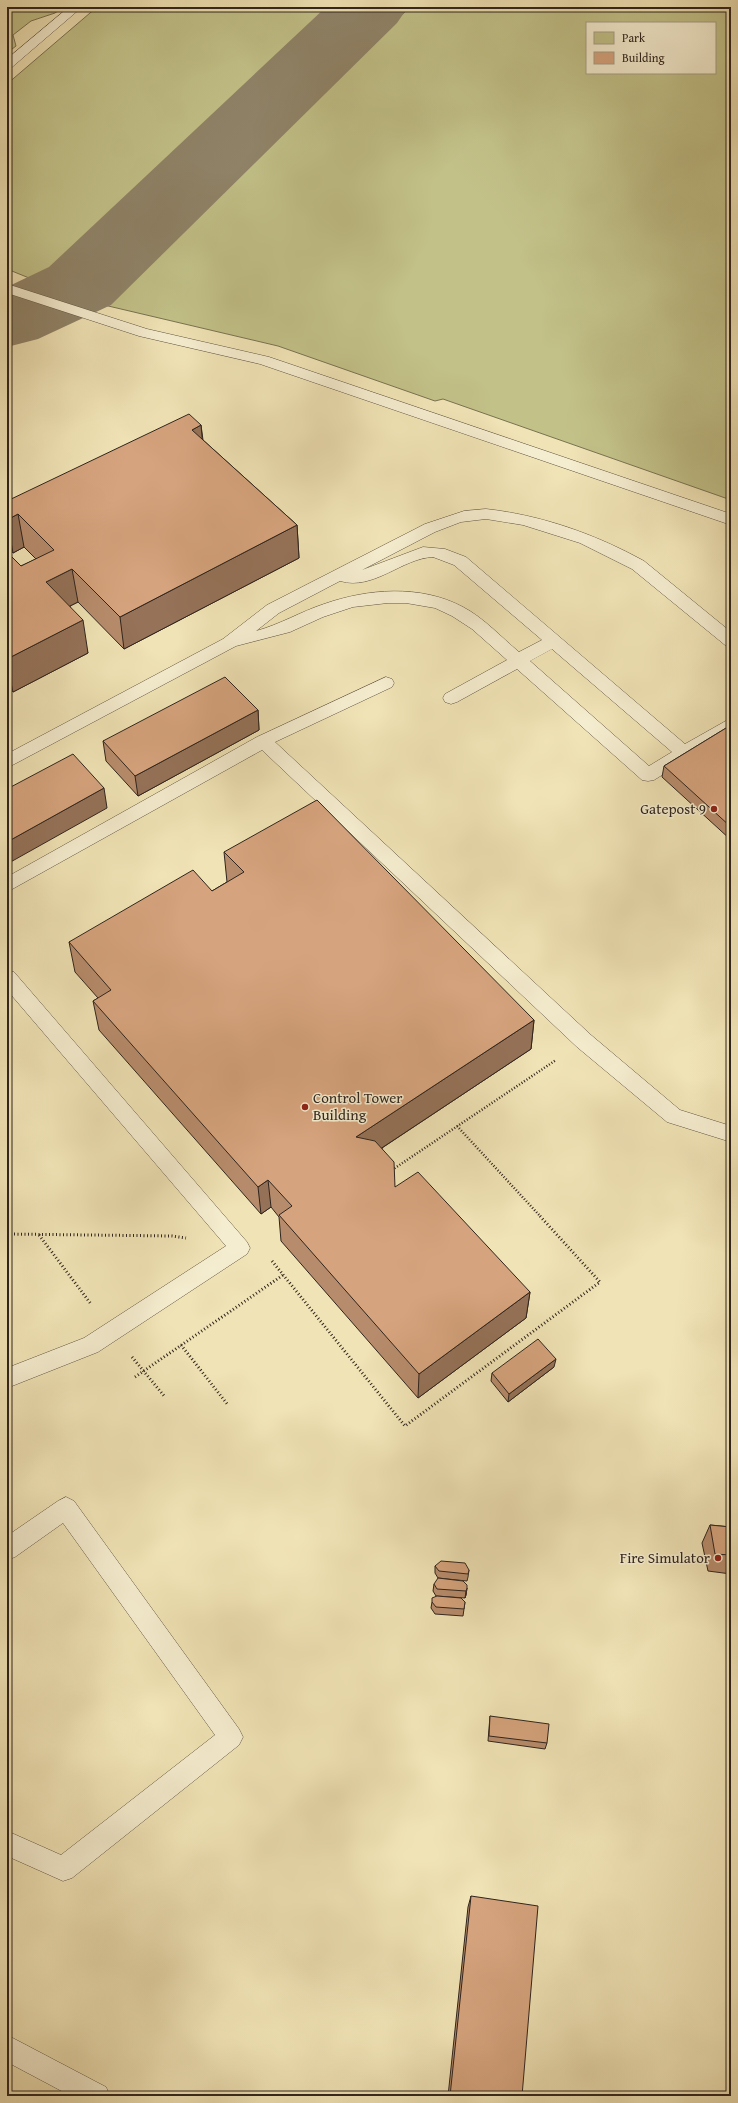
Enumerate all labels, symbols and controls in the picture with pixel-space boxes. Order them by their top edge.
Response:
legend [586,22,716,74]
text: Park [622,29,646,46]
text: Building [622,49,665,66]
place label: Gatepost 9 [640,798,706,819]
marker: Gatepost 9 [709,804,719,814]
place label: Control Tower Building [313,1087,402,1125]
marker: Control Tower Building [300,1102,310,1112]
place label: Fire Simulator [620,1547,710,1568]
marker: Fire Simulator [713,1553,723,1563]

